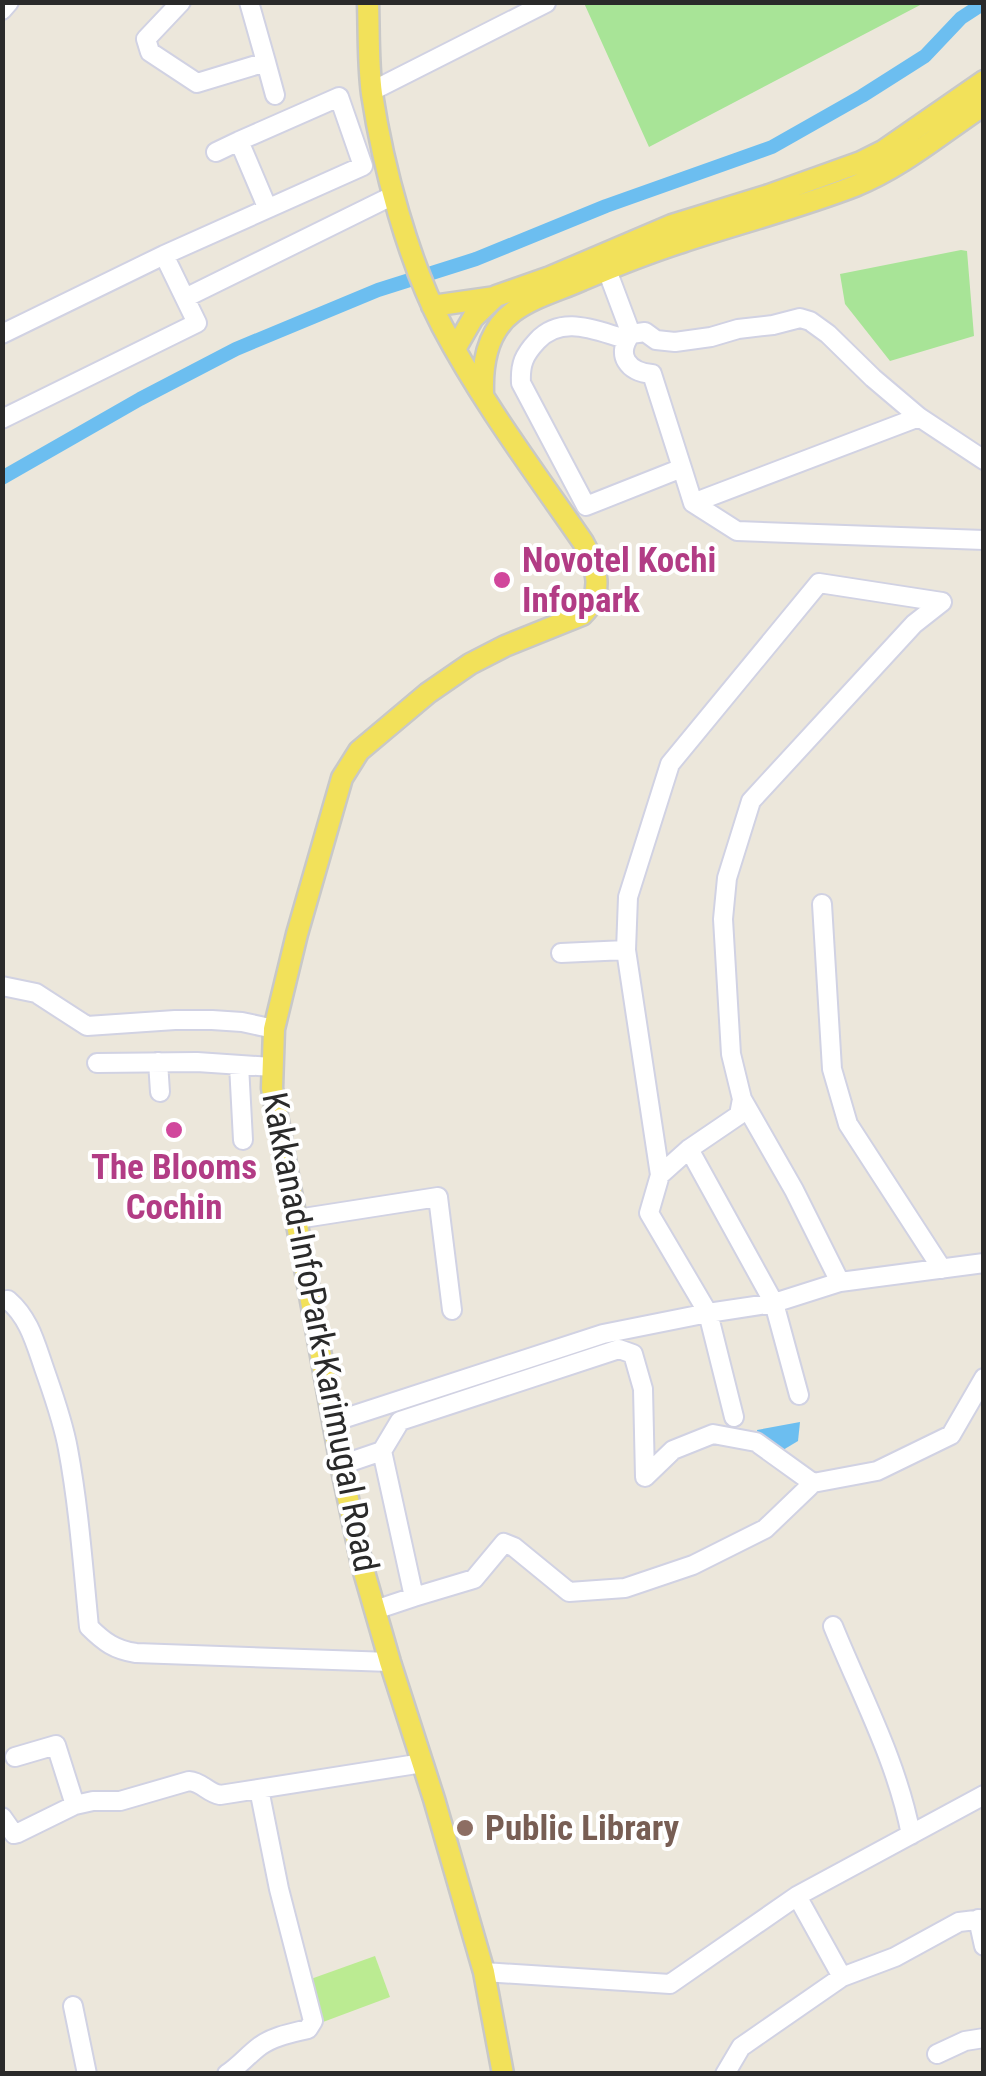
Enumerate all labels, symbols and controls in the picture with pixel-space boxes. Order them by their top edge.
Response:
place label: Novotel Kochi Infopark [522,540,716,621]
marker: Novotel Kochi Infopark [491,569,513,591]
street label: Kakkanad-InfoPark-Karimugal Road [253,1089,387,1575]
marker: The Blooms Cochin [163,1119,185,1141]
place label: The Blooms Cochin [91,1147,257,1228]
place label: Public Library [485,1808,680,1849]
marker: Public Library [454,1817,476,1839]

